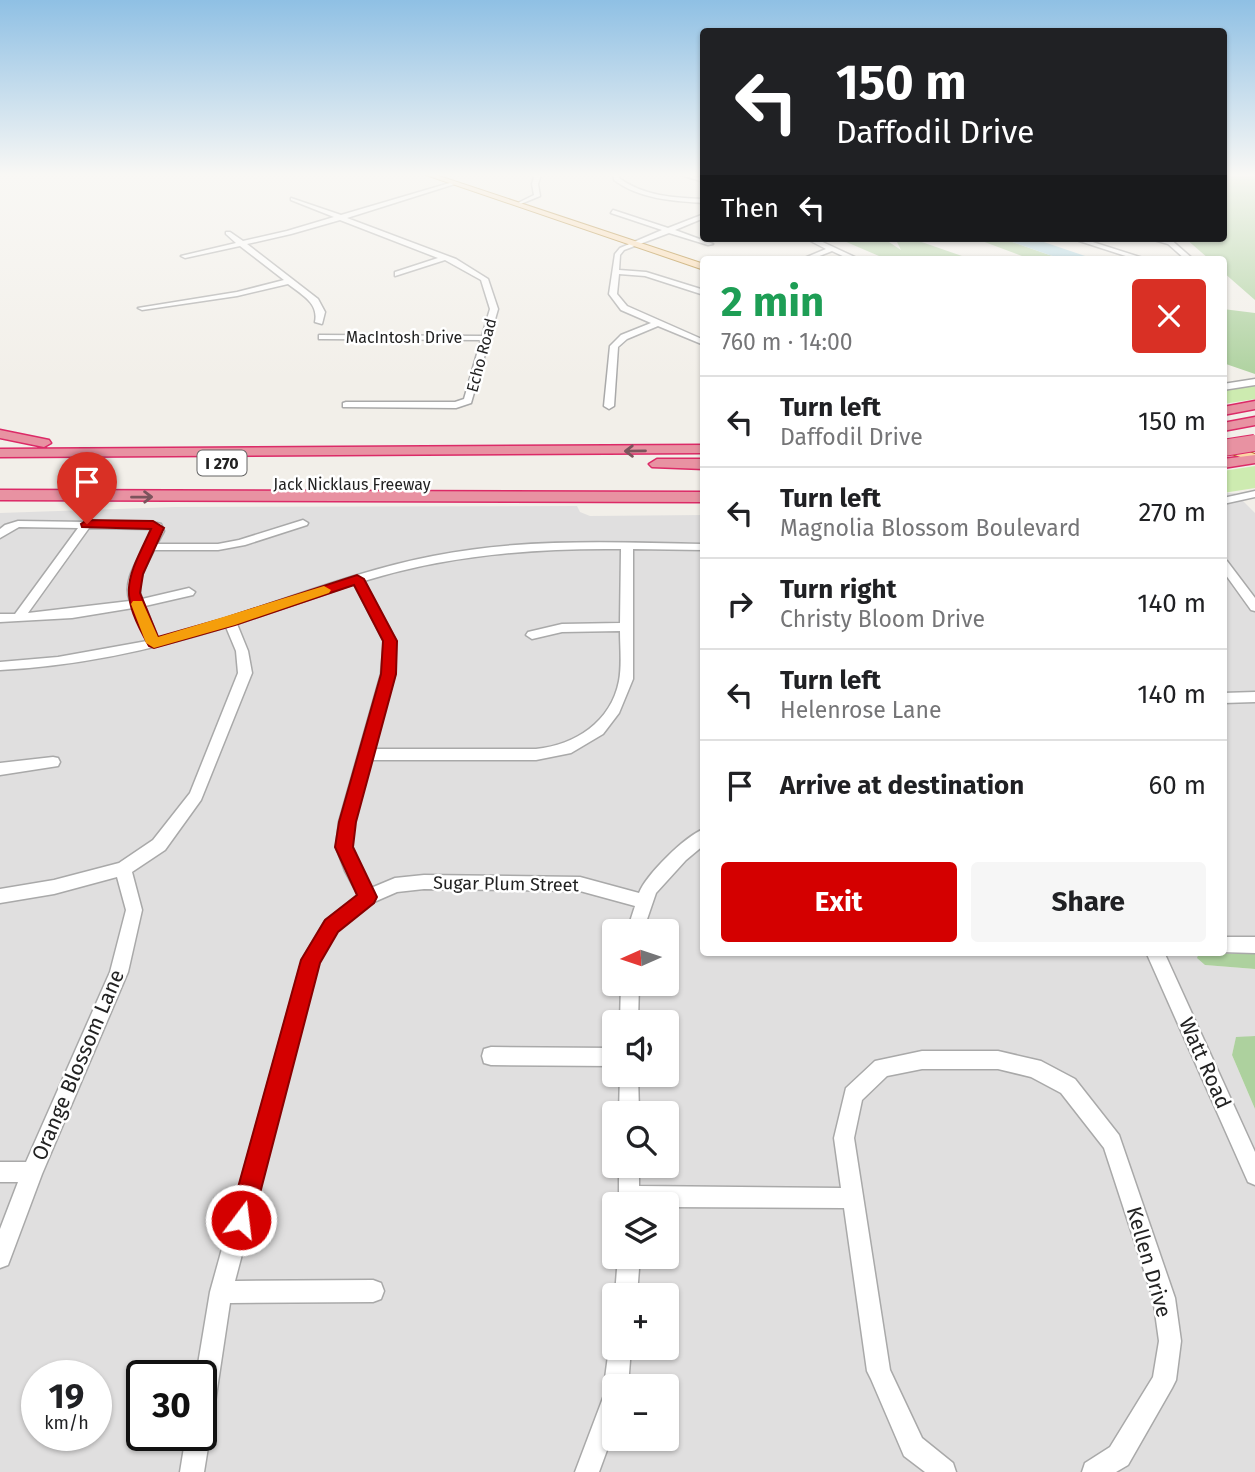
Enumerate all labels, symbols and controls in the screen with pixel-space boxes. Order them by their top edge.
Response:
text: 150 m [836,53,967,112]
icon: left [721,56,812,147]
text: Daffodil Drive [836,113,1035,151]
icon: left [793,189,831,227]
text: Then [721,193,779,224]
text: 2 min [721,277,824,327]
button: close [1132,279,1206,353]
street label: Echo Road [463,316,500,394]
street label: MacIntosh Drive [346,328,462,347]
text: 760 m · 14:00 [721,328,853,356]
text: Turn left [780,392,881,423]
icon: left [721,403,759,441]
text: 150 m [1138,406,1206,437]
text: Daffodil Drive [780,423,923,451]
one-way arrow [624,444,647,457]
road number: I 270 [198,450,246,476]
pin [57,452,117,524]
icon: arrive [68,463,106,501]
street label: Jack Nicklaus Freeway [273,475,431,494]
text: Turn left [780,483,881,514]
one-way arrow [130,490,153,504]
icon: left [721,494,759,532]
text: 270 m [1138,497,1206,528]
text: Magnolia Blossom Boulevard [780,514,1081,542]
text: Turn right [780,574,897,605]
icon: right [721,585,759,623]
text: 140 m [1137,588,1206,619]
text: Christy Bloom Drive [780,605,985,633]
text: Turn left [780,665,881,696]
icon: left [721,676,759,714]
text: 140 m [1137,679,1206,710]
text: Helenrose Lane [780,696,942,724]
icon: arrive [721,767,759,805]
text: Arrive at destination [780,770,1024,801]
text: 60 m [1148,770,1206,801]
button: Exit [721,862,957,942]
button: Share [971,862,1206,942]
street label: Sugar Plum Street [433,872,580,896]
north arrow [602,919,679,996]
map controls [602,919,679,1451]
street label: Orange Blossom Lane [26,966,130,1164]
button: sound [602,1010,679,1087]
street label: Watt Road [1173,1013,1237,1113]
button: search [602,1101,679,1178]
position arrow [204,1183,278,1257]
button: layers [602,1192,679,1269]
street label: Kellen Drive [1121,1203,1177,1321]
button: + [602,1283,679,1360]
speed limit sign: 30 [126,1360,217,1451]
button: − [602,1374,679,1451]
text: 19 [49,1375,84,1417]
text: km/h [44,1412,89,1434]

